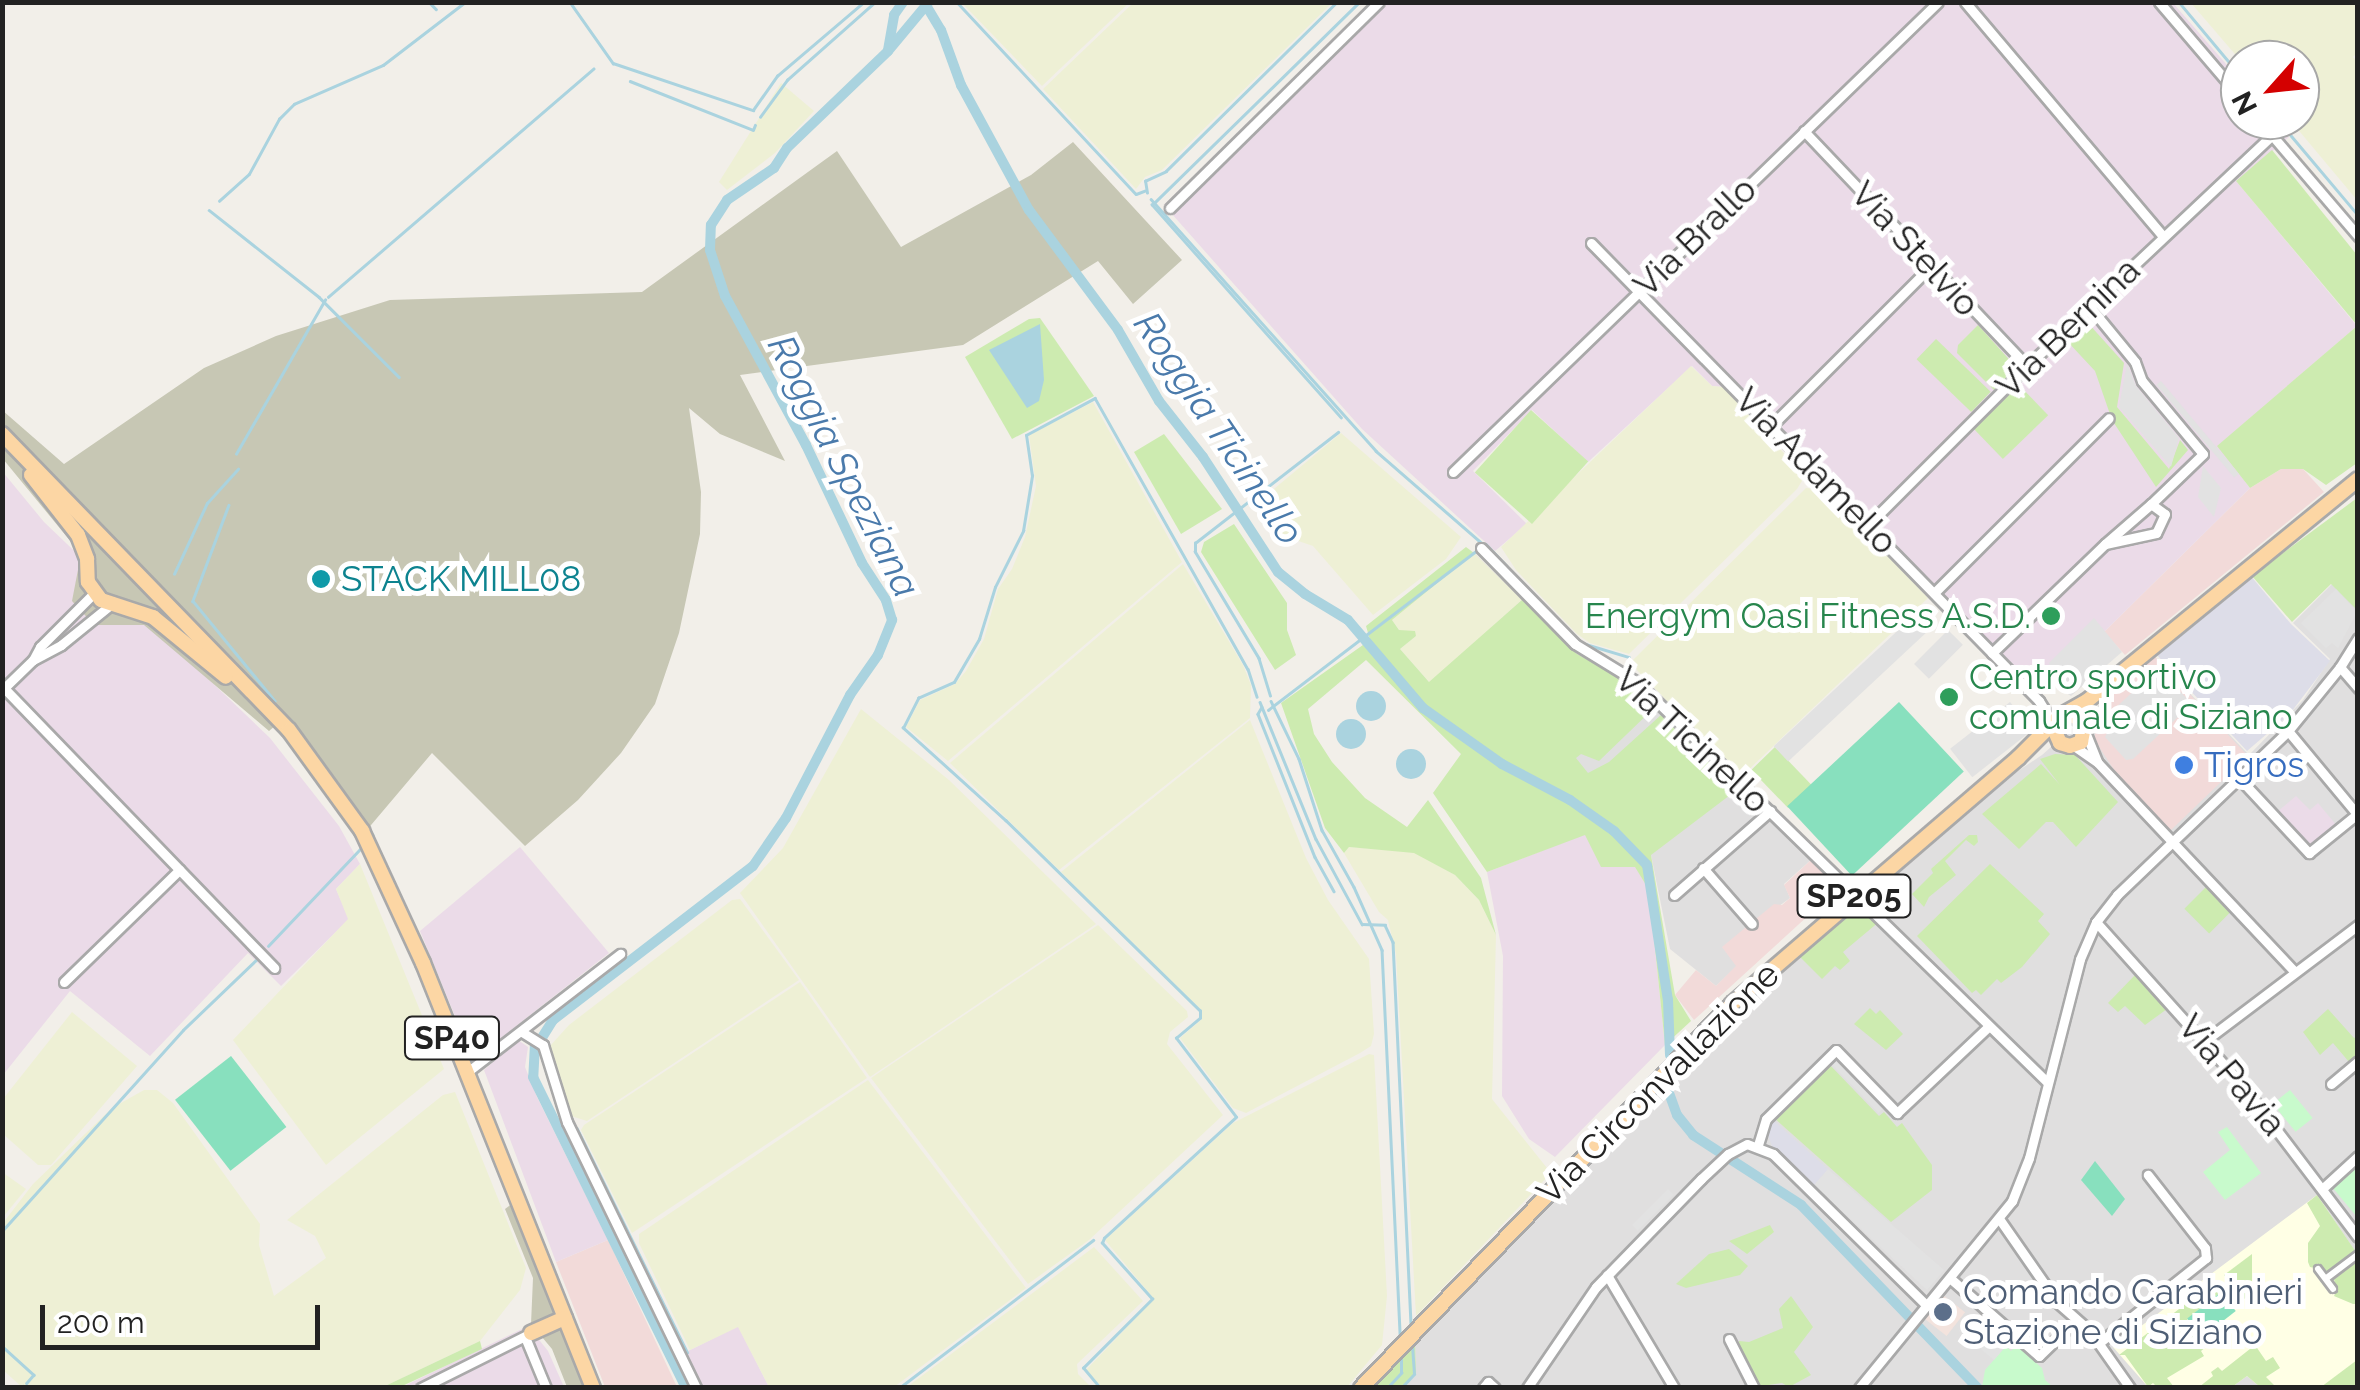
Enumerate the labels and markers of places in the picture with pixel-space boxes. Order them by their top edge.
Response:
place label: STACK MILL08 [341,558,582,600]
marker: STACK MILL08 [310,568,332,590]
place label: Energym Oasi Fitness A.S.D. [1584,595,2031,637]
marker: Energym Oasi Fitness A.S.D. [2040,605,2062,627]
place label: Centro sportivo comunale di Siziano [1969,656,2293,738]
marker: Centro sportivo comunale di Siziano [1938,686,1960,708]
place label: Tigros [2204,744,2304,786]
marker: Tigros [2173,754,2195,776]
place label: Comando Carabinieri Stazione di Siziano [1963,1271,2303,1353]
marker: Comando Carabinieri Stazione di Siziano [1932,1301,1954,1323]

